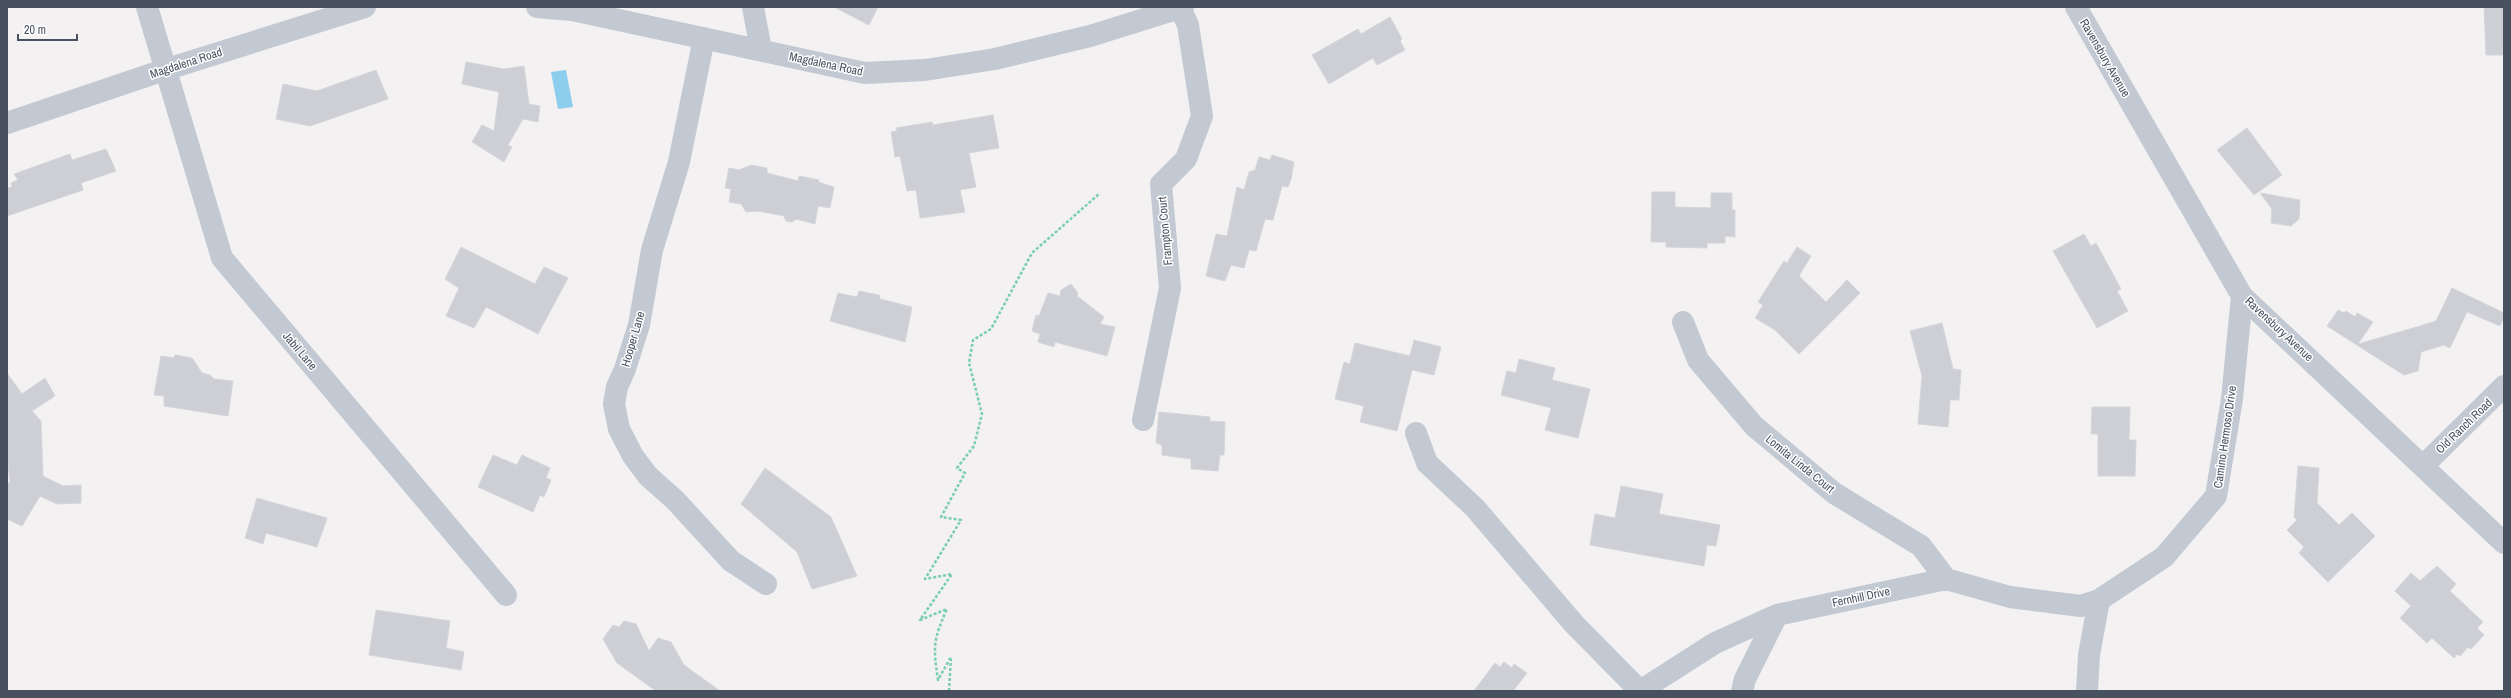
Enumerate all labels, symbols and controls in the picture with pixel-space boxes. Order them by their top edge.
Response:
scale bar [18,16,77,42]
street label: Ravensbury Avenue [2076,16,2134,100]
text: 20 m [24,22,46,38]
street label: Magdalena Road [148,44,224,82]
street label: Magdalena Road [788,48,864,80]
street label: Frampton Court [1154,196,1176,266]
street label: Ravensbury Avenue [2241,293,2317,365]
street label: Hooper Lane [617,309,649,369]
street label: Jabil Lane [279,328,321,374]
street label: Camino Hermoso Drive [2210,385,2240,489]
street label: Old Ranch Road [2432,395,2496,457]
street label: Lomita Linda Court [1762,431,1838,497]
street label: Fernhill Drive [1831,583,1891,611]

